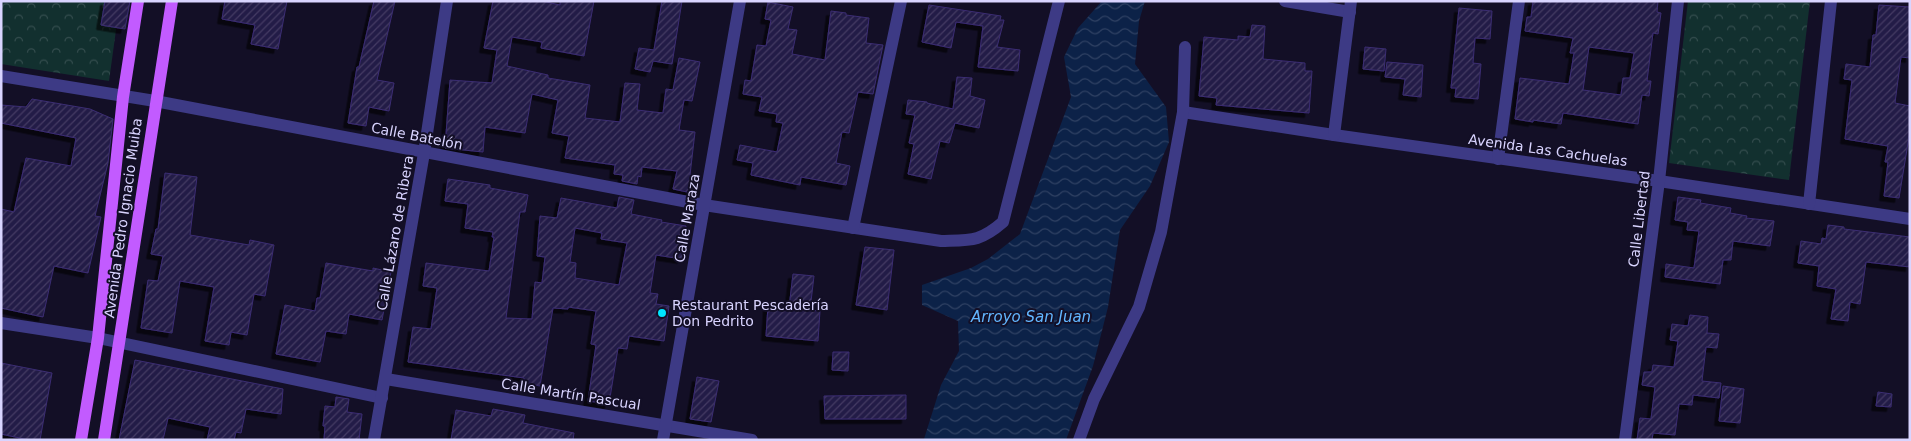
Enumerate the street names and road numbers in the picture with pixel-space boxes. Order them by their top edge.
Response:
street label: Avenida Pedro Ignacio Muiba [101,117,145,319]
street label: Calle Batelón [370,119,464,153]
street label: Avenida Las Cachuelas [1467,131,1629,169]
street label: Calle Lázaro de Ribera [373,154,417,312]
street label: Calle Libertad [1625,170,1653,268]
street label: Calle Maraza [671,172,703,264]
street label: Calle Martín Pascual [500,375,642,413]

